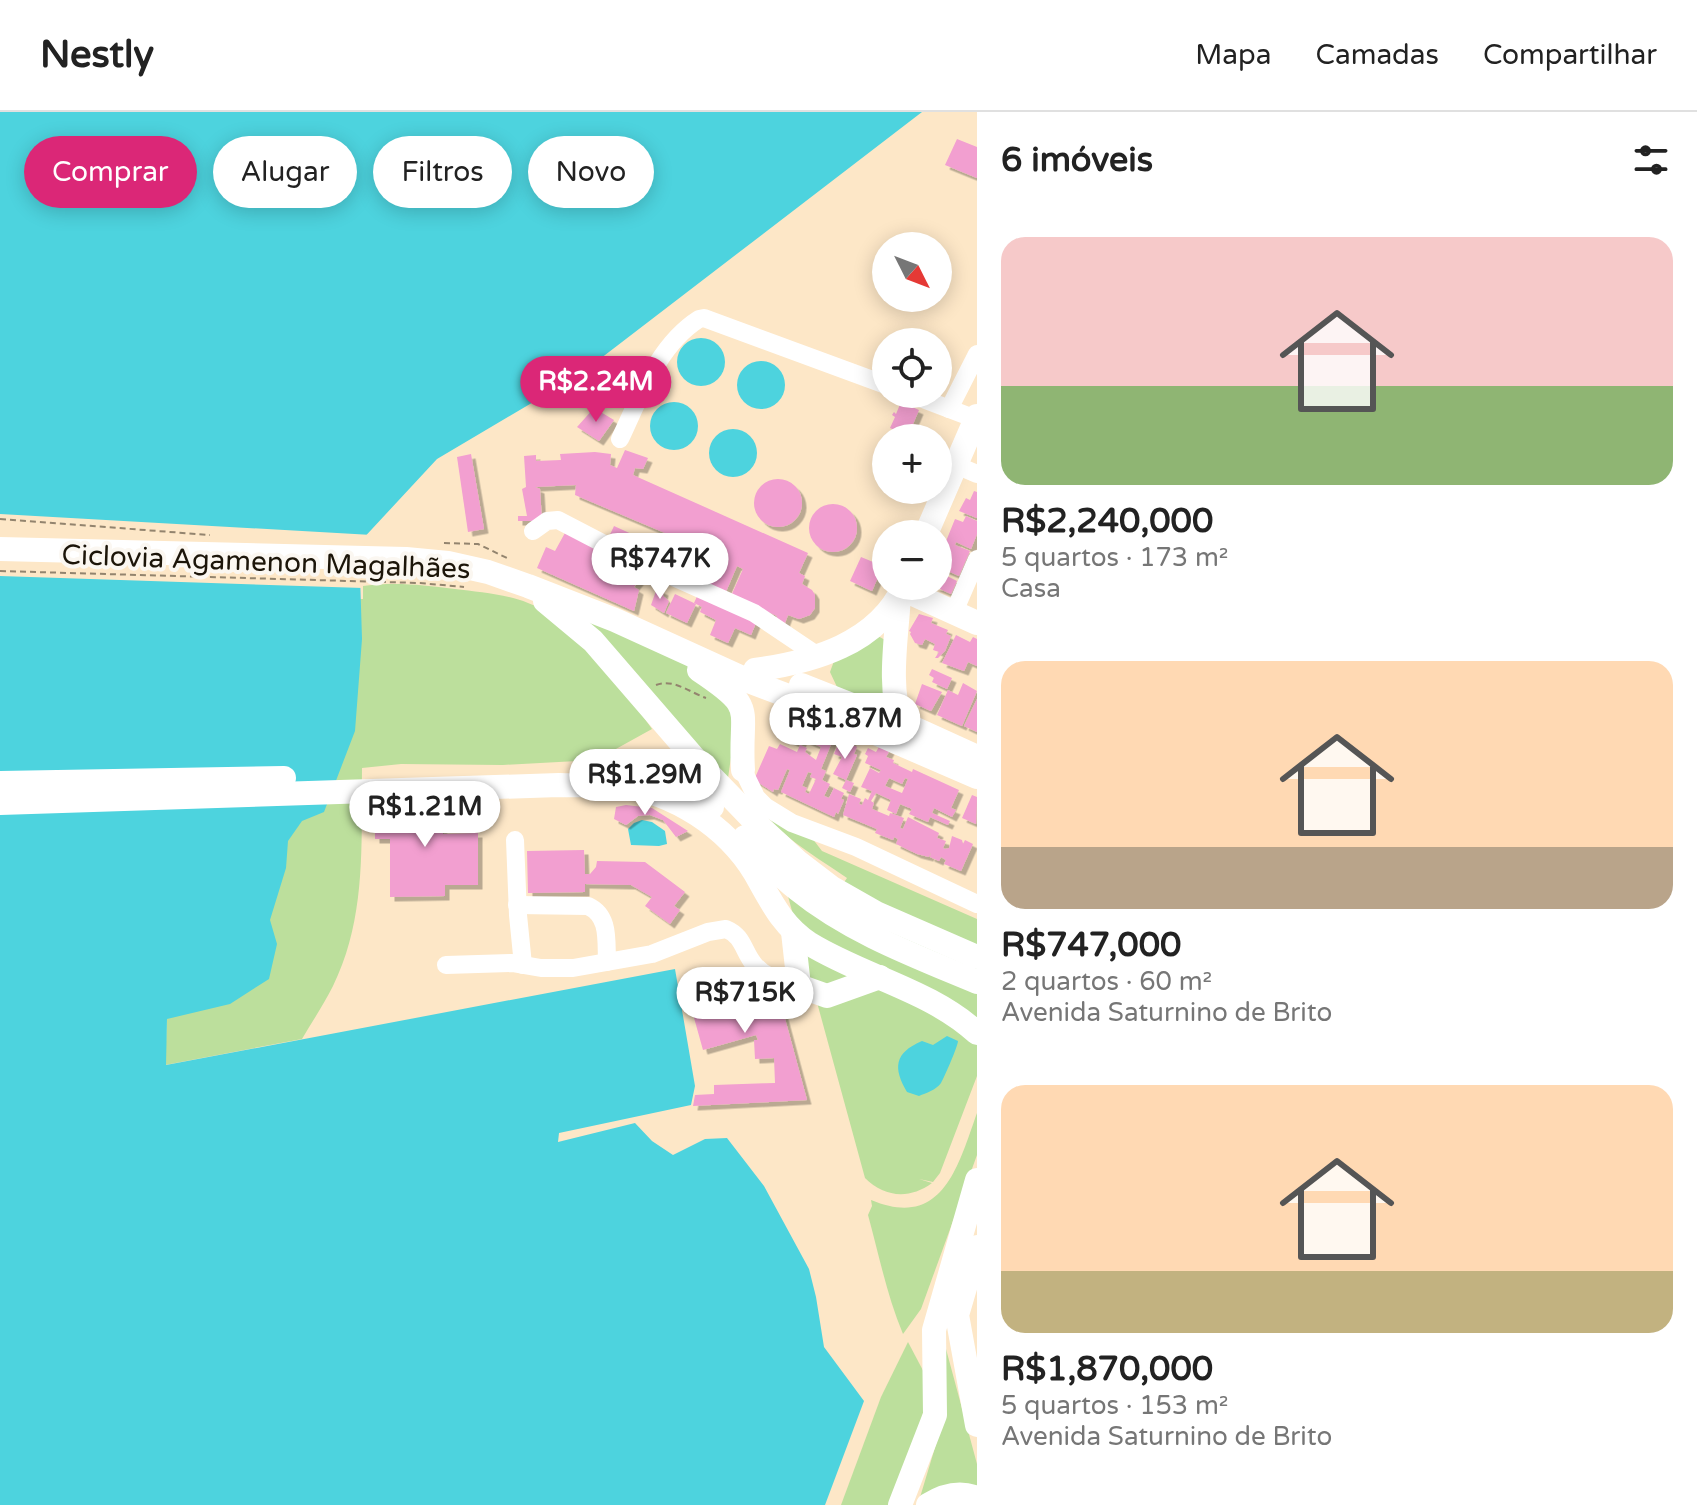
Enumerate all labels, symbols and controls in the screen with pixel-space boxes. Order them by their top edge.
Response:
text: Nestly [40,32,154,78]
text: Mapa [1195,38,1271,72]
text: Camadas [1315,38,1439,72]
text: Compartilhar [1483,38,1657,72]
chip: Comprar [24,136,197,208]
chip: Alugar [213,136,357,208]
chip: Filtros [373,136,512,208]
chip: Novo [528,136,654,208]
icon: filters [1629,138,1673,182]
text: 6 imóveis [1001,140,1153,181]
north arrow [872,232,952,312]
map controls [872,232,952,600]
icon: home [1265,289,1409,433]
button: locate [872,328,952,408]
pin: R$2.24M [522,356,670,424]
text: R$2.24M [538,366,654,397]
button: + [872,424,952,504]
text: R$2,240,000 [1001,501,1213,542]
button: − [872,520,952,600]
pin: R$747K [595,533,725,601]
street label: Ciclovia Agamenon Magalhães [61,538,471,586]
text: 5 quartos · 173 m² [1001,542,1228,573]
text: R$747K [610,543,710,574]
text: Casa [1001,573,1061,604]
pin: R$1.87M [771,693,919,761]
text: R$1.87M [787,703,903,734]
icon: home [1265,713,1409,857]
pin: R$1.29M [571,749,719,817]
text: R$1.29M [587,759,703,790]
pin: R$1.21M [351,781,499,849]
text: R$1.21M [367,791,483,822]
text: R$747,000 [1001,925,1181,966]
text: 2 quartos · 60 m² [1001,966,1212,997]
pin: R$715K [680,967,810,1035]
text: R$715K [695,977,795,1008]
text: Avenida Saturnino de Brito [1001,997,1332,1028]
icon: home [1265,1137,1409,1281]
text: R$1,870,000 [1001,1349,1213,1390]
text: 5 quartos · 153 m² [1001,1390,1228,1421]
text: Avenida Saturnino de Brito [1001,1421,1332,1452]

